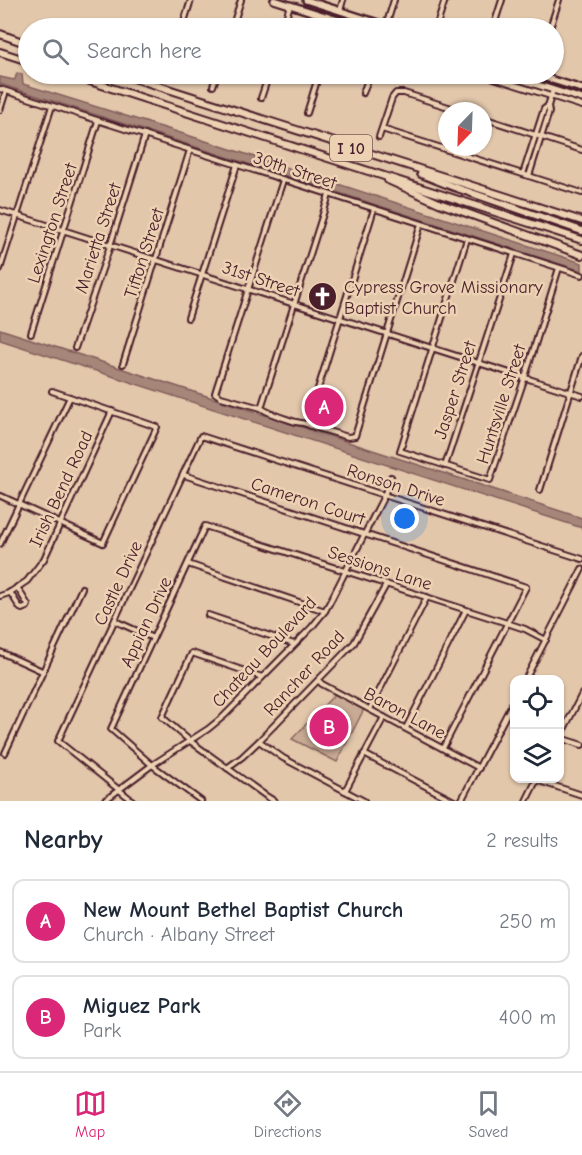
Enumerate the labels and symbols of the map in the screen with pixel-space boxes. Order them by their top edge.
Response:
north arrow [438,102,492,156]
road number: I 10 [330,135,372,161]
street label: 30th Street [251,147,340,194]
street label: Lexington Street [23,160,82,286]
street label: Marietta Street [71,180,126,296]
street label: Tifton Street [120,205,169,301]
street label: 31st Street [220,257,303,302]
place label: Cypress Grove Missionary Baptist Church [344,277,544,319]
church icon: Cypress Grove Missionary Baptist Church [307,281,339,313]
street label: Jasper Street [430,338,481,442]
street label: Huntsville Street [472,341,531,467]
pin: A [304,384,344,430]
street label: Irish Bend Road [25,428,98,551]
street label: Ronson Drive [344,460,447,511]
street label: Cameron Court [248,473,368,530]
your location [390,504,419,533]
street label: Castle Drive [90,538,147,629]
street label: Sessions Lane [325,542,434,595]
street label: Appian Drive [116,574,177,671]
street label: Chateau Boulevard [208,593,321,712]
street label: Rancher Road [259,626,349,720]
street label: Baron Lane [360,683,449,744]
pin: B [310,704,348,750]

